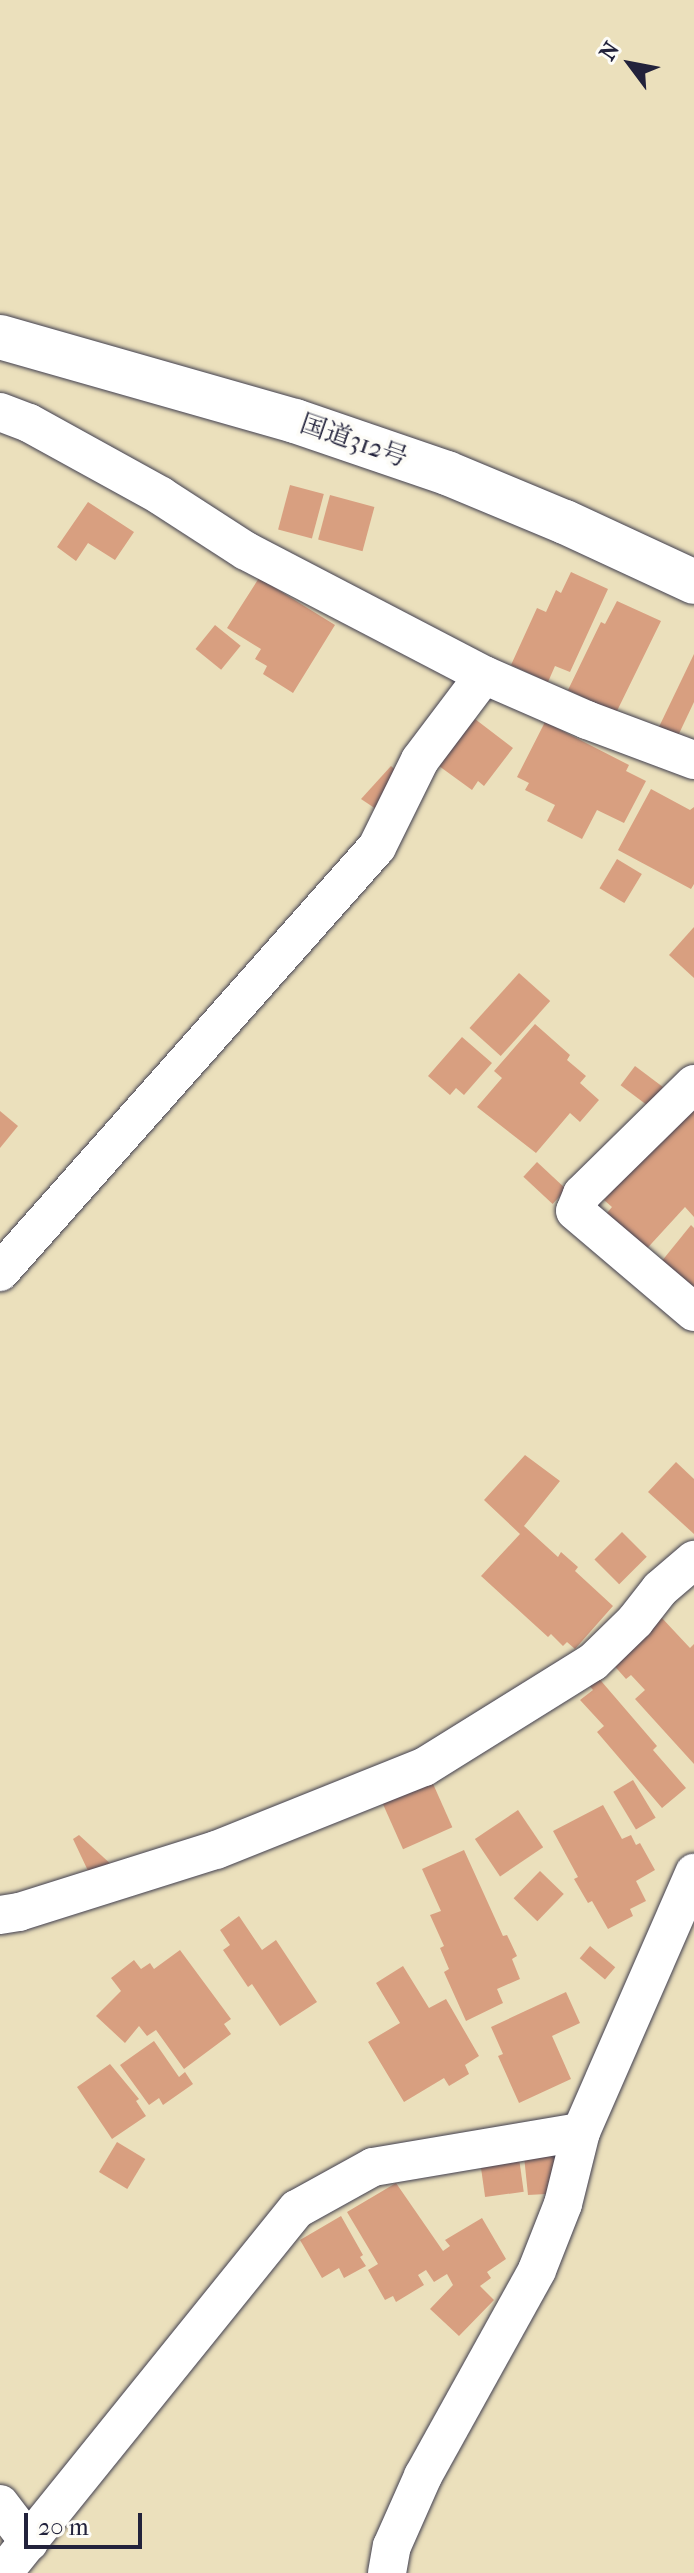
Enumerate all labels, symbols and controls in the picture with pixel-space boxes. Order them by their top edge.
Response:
north arrow [590,24,670,104]
text: N [594,37,625,65]
street label: 国道312号 [296,408,412,474]
scale bar [28,2497,146,2547]
text: 20 m [38,2513,89,2541]

